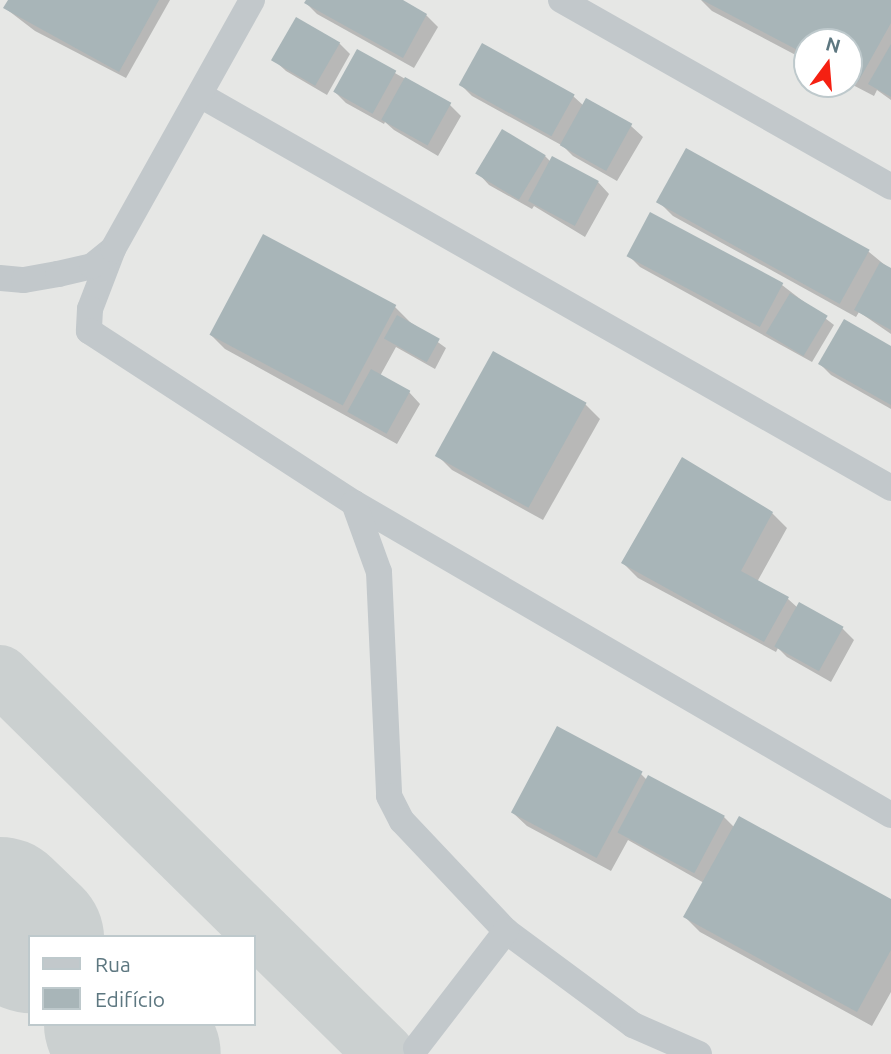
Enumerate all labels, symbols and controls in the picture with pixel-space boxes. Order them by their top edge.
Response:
north arrow [793,28,863,98]
text: N [823,32,843,57]
legend [28,935,256,1026]
text: Rua [95,952,131,976]
text: Edifício [95,987,165,1011]

